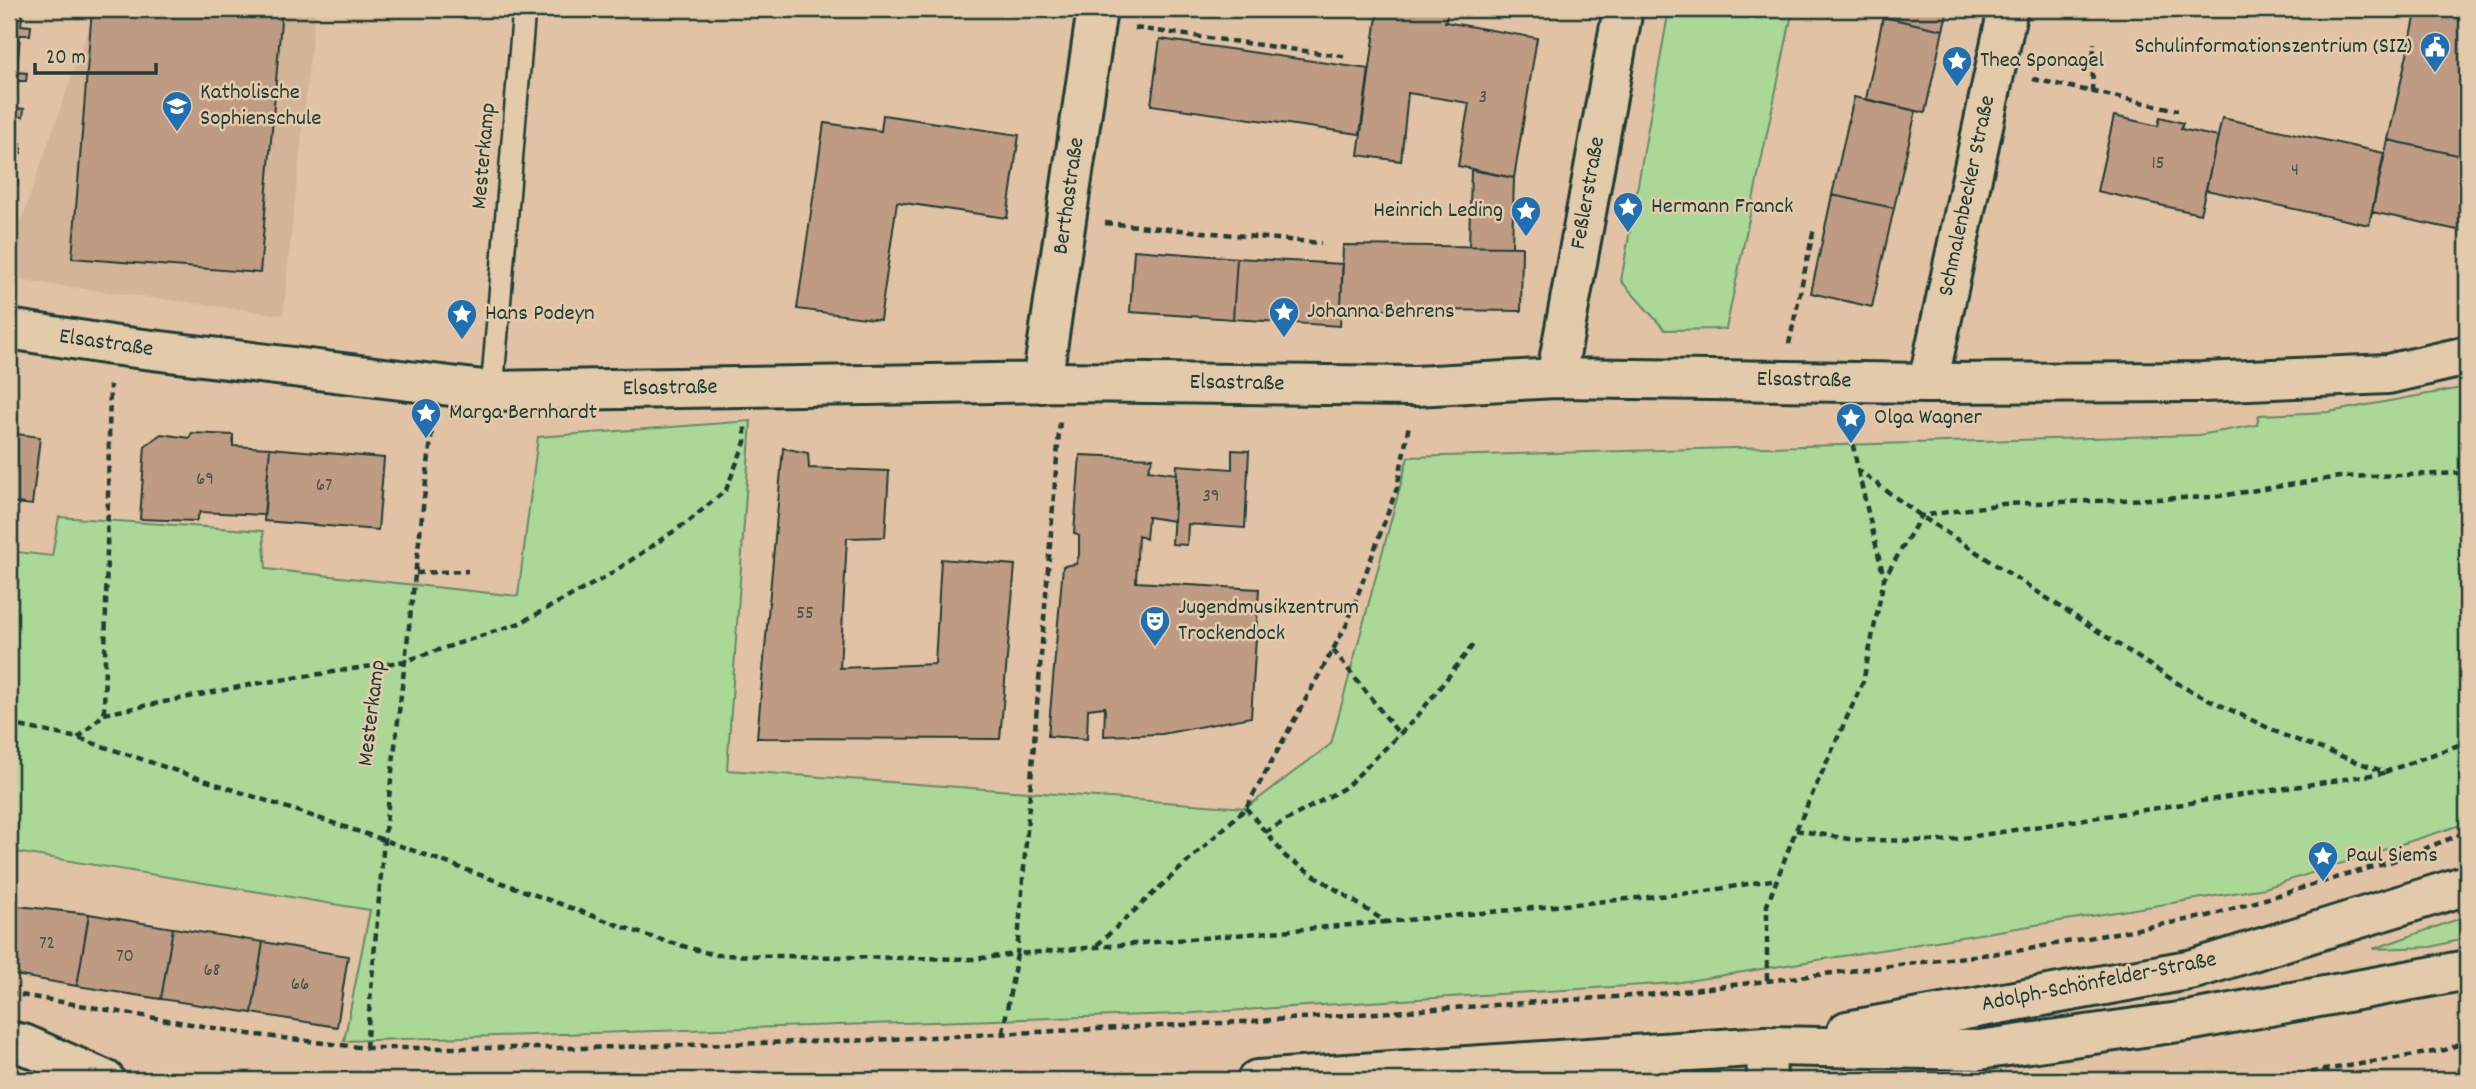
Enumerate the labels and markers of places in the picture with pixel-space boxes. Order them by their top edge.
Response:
public building icon: Schulinformationszentrium (SIZ) [2418,30,2452,74]
place label: Schulinformationszentrium (SIZ) [2135,31,2412,64]
place icon: Thea Sponagel [1940,44,1974,88]
place label: Thea Sponagel [1980,45,2104,78]
place label: Katholische Sophienschule [200,77,321,136]
school or university icon: Katholische Sophienschule [160,89,194,133]
place icon: Hermann Franck [1611,190,1645,234]
place label: Hermann Franck [1651,191,1793,224]
place icon: Heinrich Leding [1509,194,1543,238]
place label: Heinrich Leding [1373,195,1503,228]
place icon: Johanna Behrens [1267,295,1301,339]
place label: Johanna Behrens [1307,296,1455,329]
place icon: Hans Podeyn [445,297,479,341]
place label: Hans Podeyn [485,298,595,331]
place icon: Marga Bernhardt [409,396,443,440]
place label: Marga Bernhardt [449,397,597,430]
place icon: Olga Wagner [1834,401,1868,445]
place label: Olga Wagner [1874,402,1983,435]
place label: Jugendmusikzentrum Trockendock [1178,592,1359,651]
theatre icon: Jugendmusikzentrum Trockendock [1138,604,1172,648]
place icon: Paul Siems [2306,839,2340,883]
place label: Paul Siems [2346,840,2438,873]

